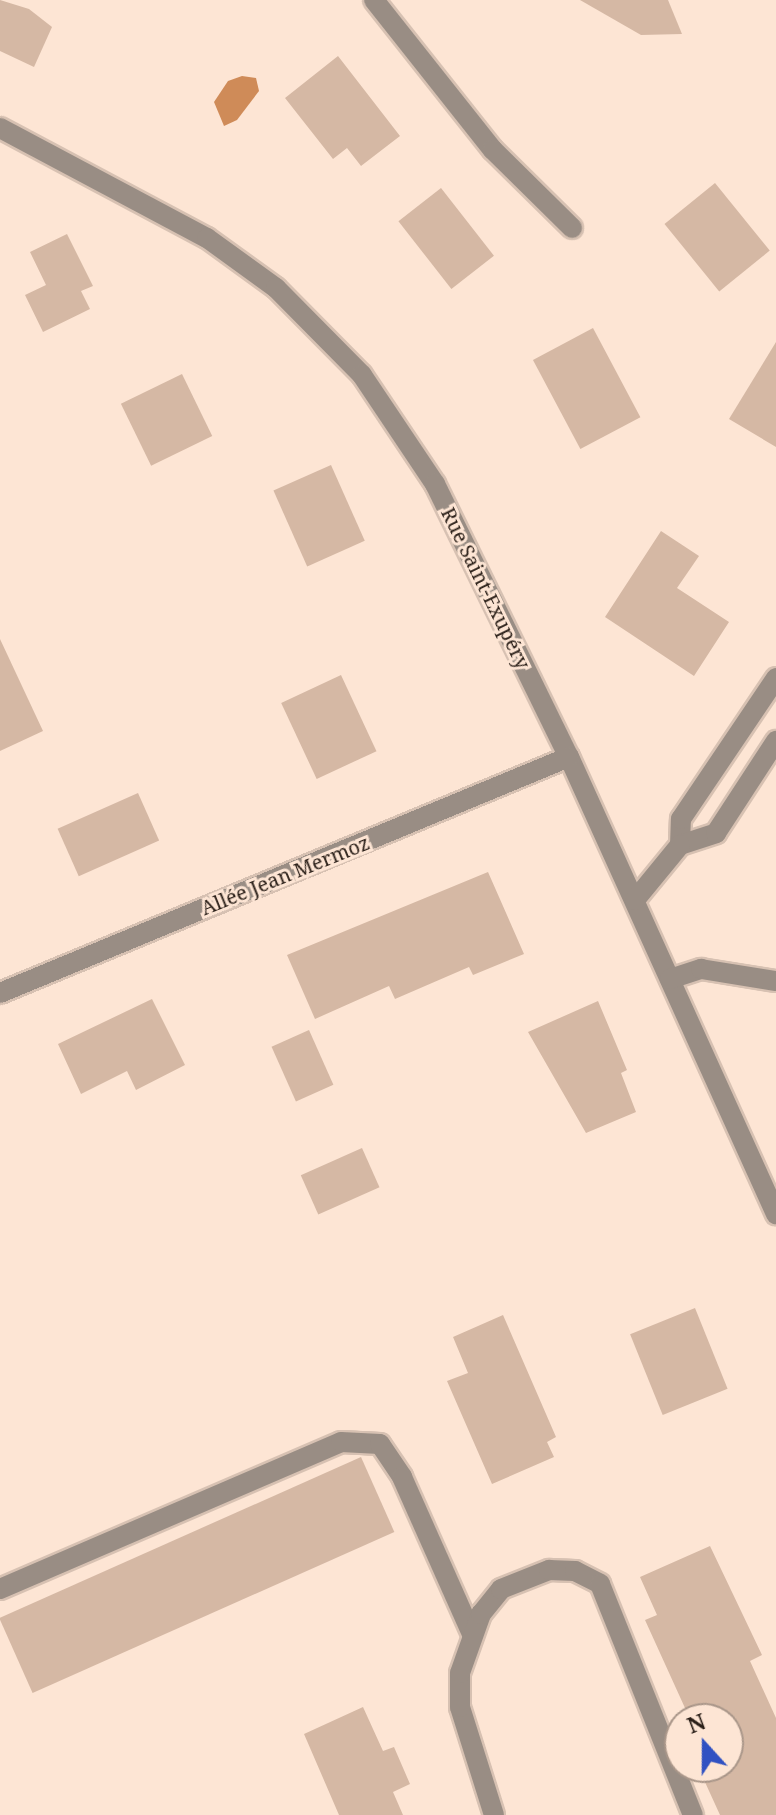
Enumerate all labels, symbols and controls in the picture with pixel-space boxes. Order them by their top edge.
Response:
street label: Rue Saint-Exupéry [436,503,536,673]
street label: Allée Jean Mermoz [197,830,373,920]
north arrow [664,1703,744,1783]
text: N [683,1705,710,1740]

